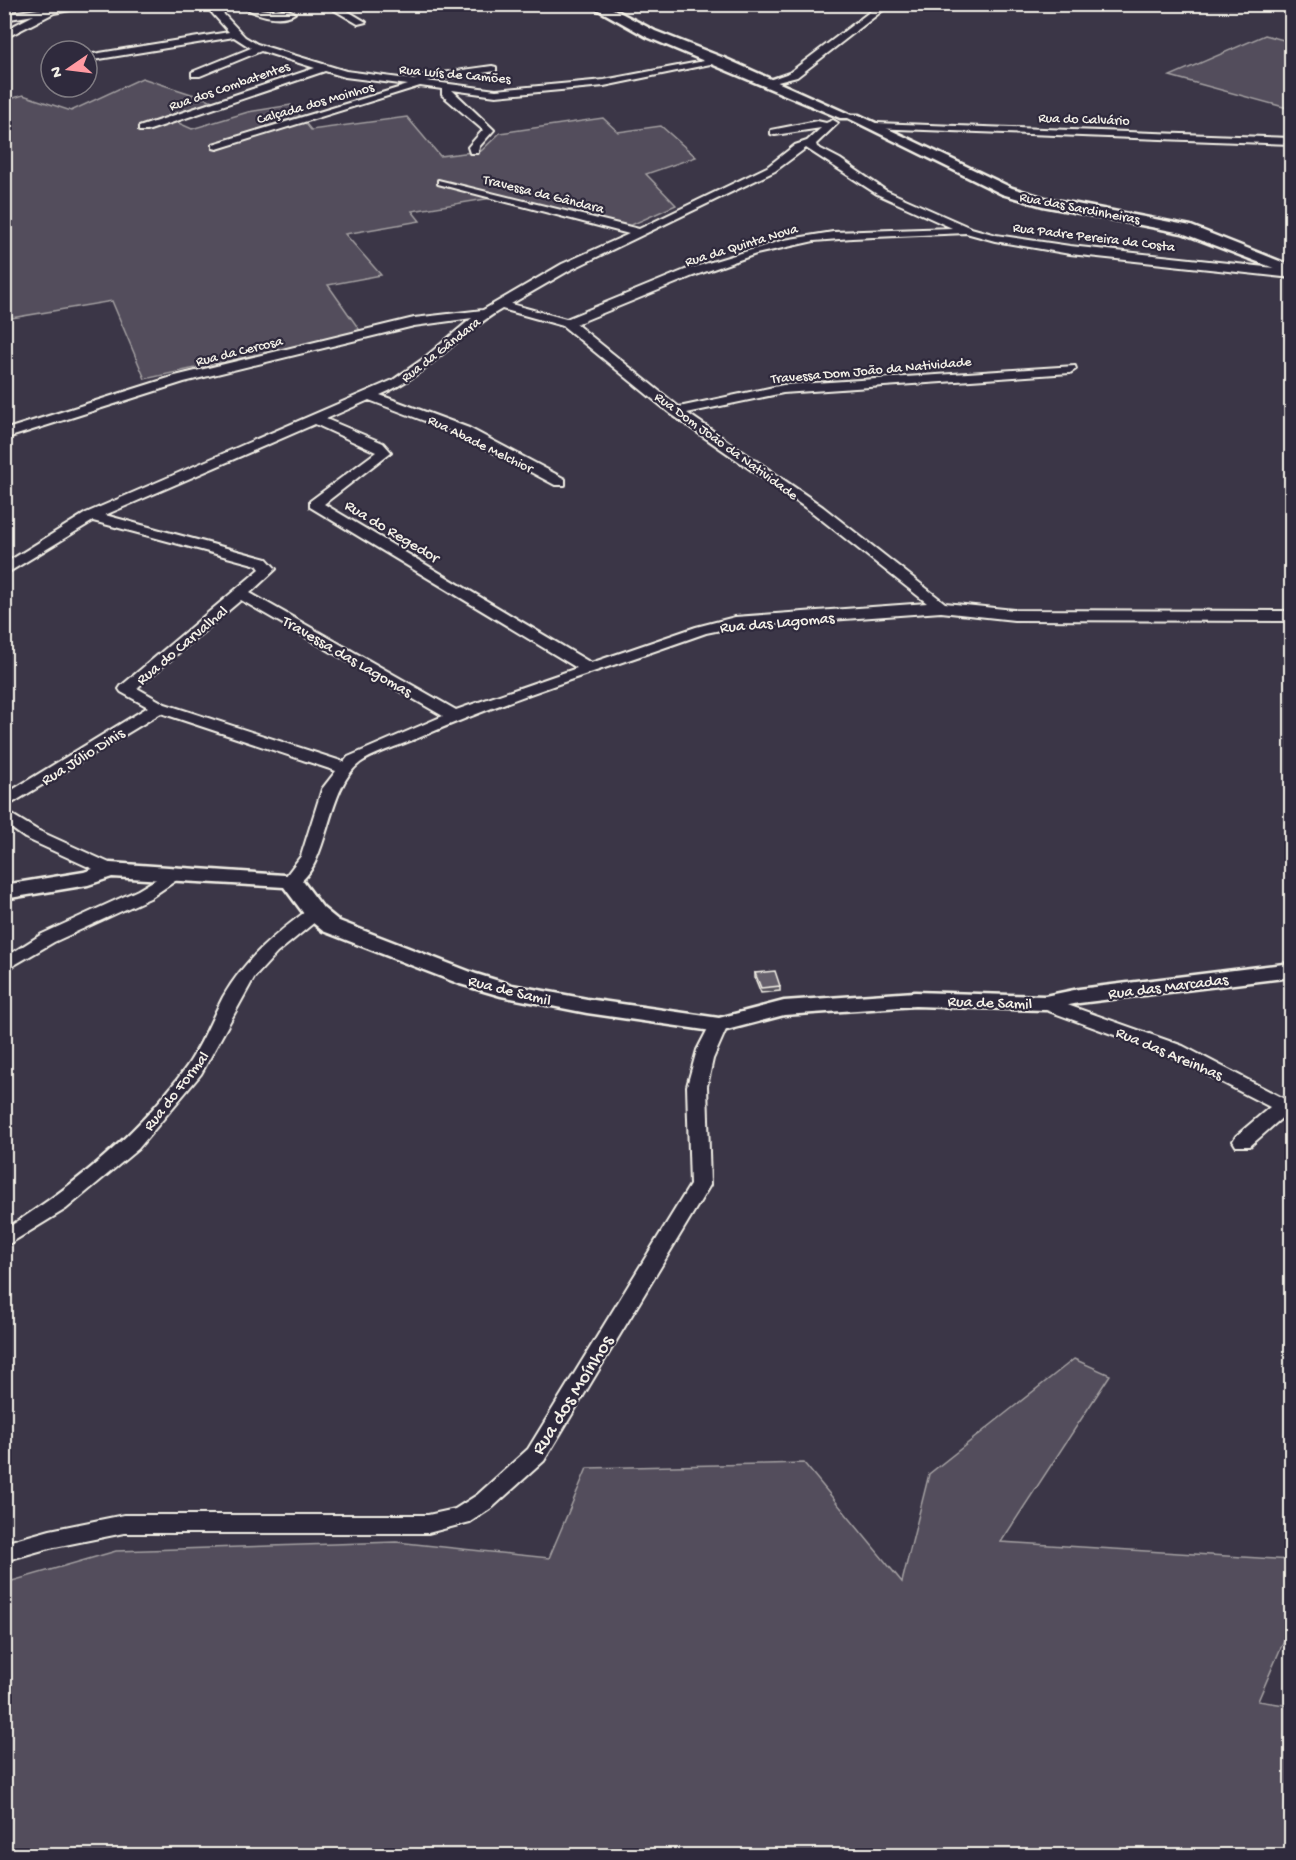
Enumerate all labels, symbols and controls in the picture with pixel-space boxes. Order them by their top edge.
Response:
north arrow [39,39,99,99]
street label: Rua dos Combatentes [167,58,293,116]
street label: Rua Luís de Camões [398,62,512,89]
text: N [47,64,68,79]
street label: Calçada dos Moinhos [255,79,377,129]
street label: Rua do Calvário [1038,110,1130,131]
street label: Travessa da Gândara [480,172,607,219]
street label: Rua das Sardinheiras [1018,189,1142,230]
street label: Rua Padre Pereira da Costa [1012,220,1177,257]
street label: Rua da Quinta Nova [683,221,801,272]
street label: Rua da Gândara [398,314,486,387]
street label: Rua da Cercosa [194,333,286,371]
street label: Travessa Dom João da Natividade [769,354,973,389]
street label: Rua Dom João da Natividade [650,389,801,505]
street label: Rua Abade Melchior [425,412,536,478]
street label: Rua do Regedor [340,497,443,569]
street label: Rua do Carvalhal [134,603,233,691]
street label: Rua das Lagomas [719,610,836,639]
street label: Travessa das Lagomas [277,613,415,703]
street label: Rua Júlio Dinis [39,724,130,791]
street label: Rua das Marcadas [1107,972,1231,1005]
street label: Rua de Samil [466,973,553,1012]
street label: Rua de Samil [947,994,1033,1015]
street label: Rua das Areinhas [1112,1024,1226,1087]
street label: Rua do Formal [141,1048,215,1136]
street label: Rua dos Moínhos [528,1331,620,1460]

